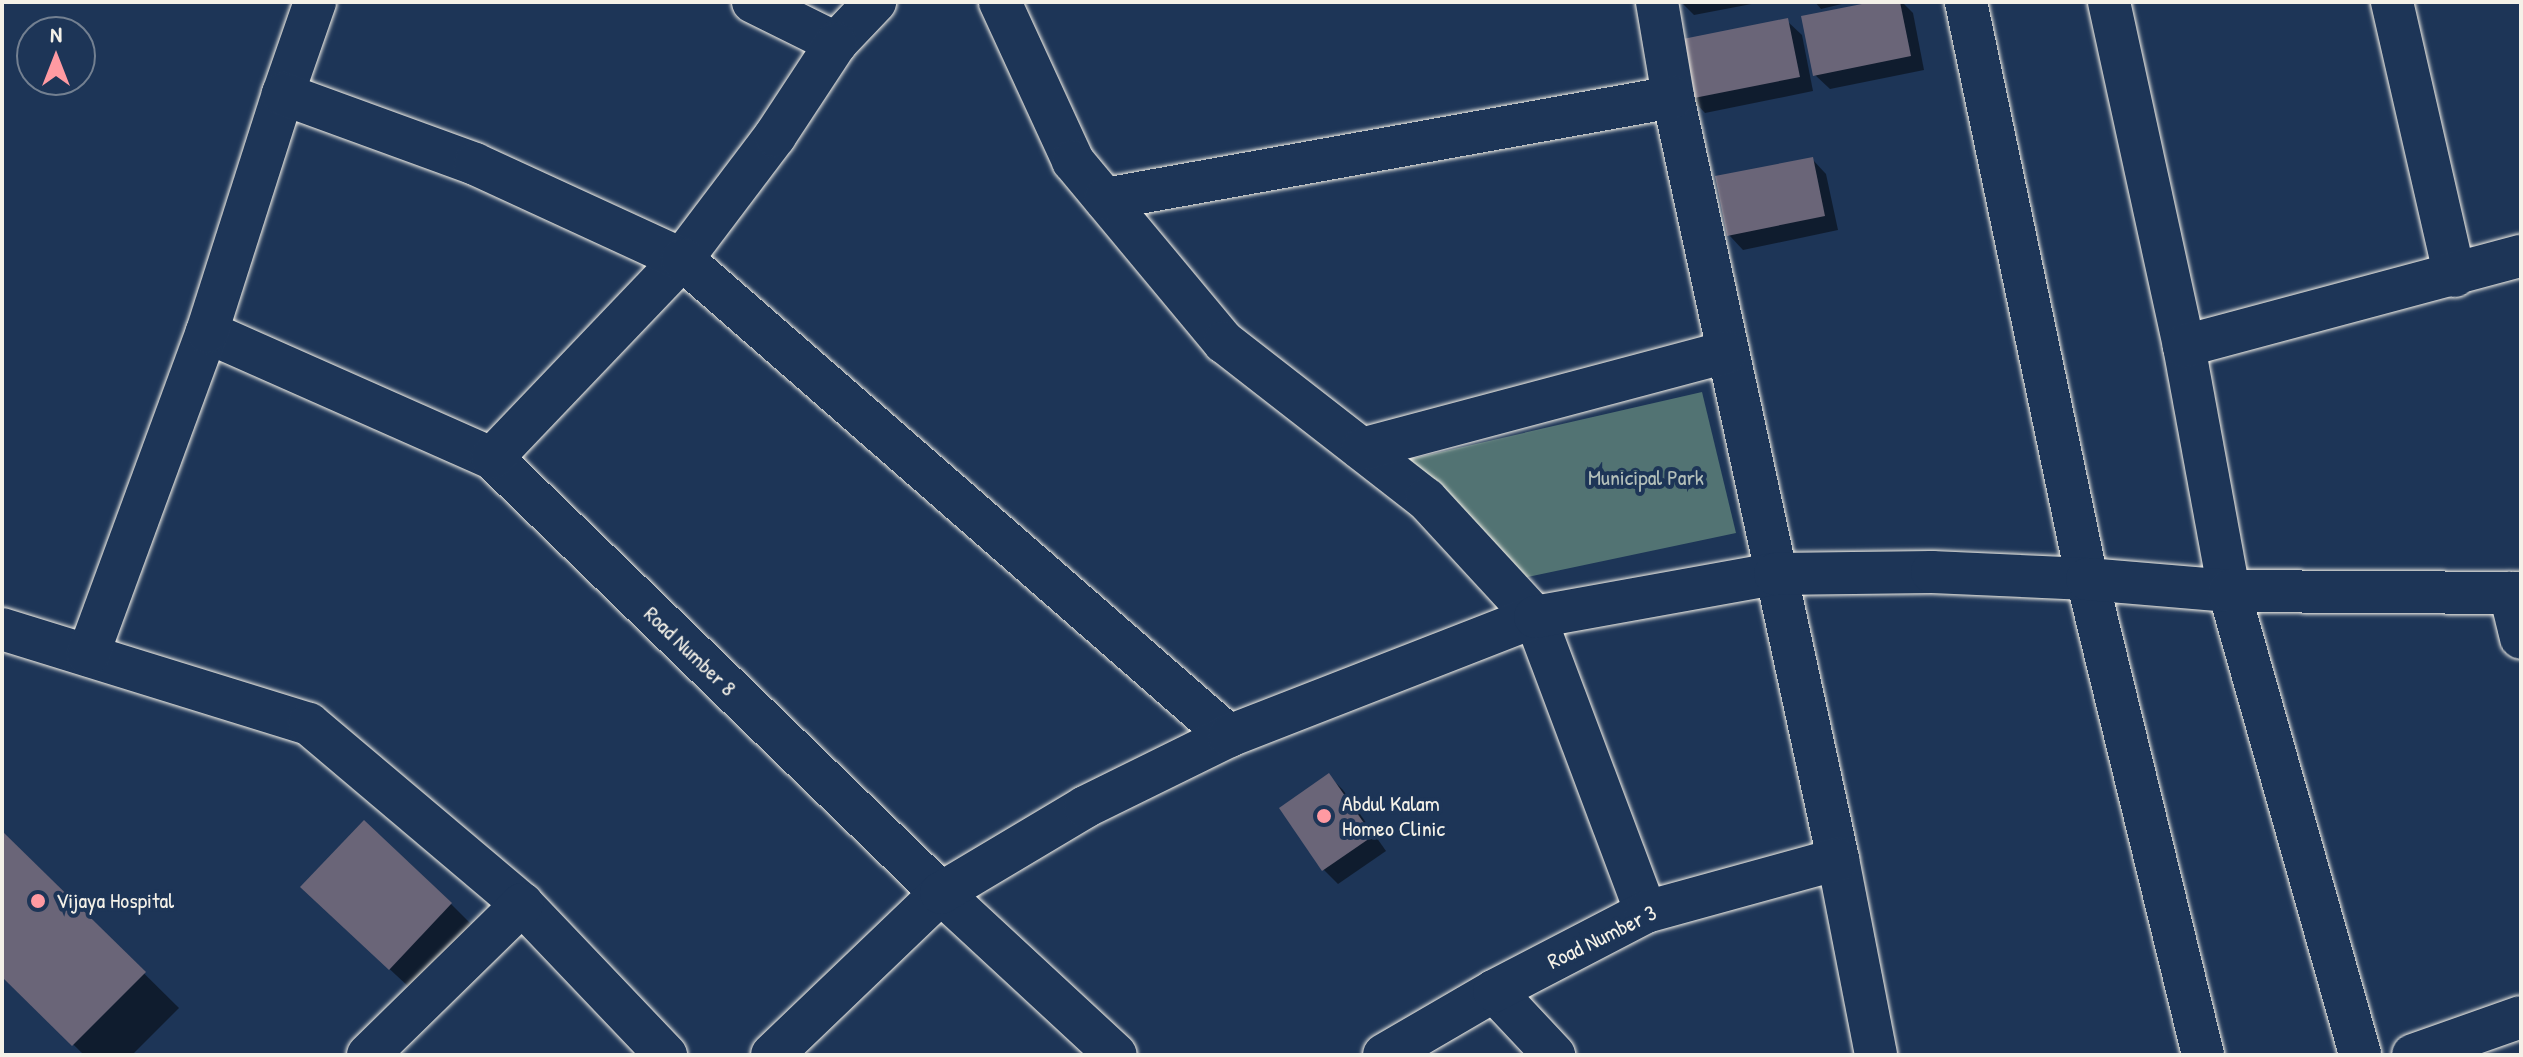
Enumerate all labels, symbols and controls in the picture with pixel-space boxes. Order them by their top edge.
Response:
north arrow [16,16,96,96]
text: N [50,19,62,49]
park label: Municipal Park [1588,465,1704,491]
street label: Road Number 8 [639,601,741,701]
place label: Abdul Kalam Homeo Clinic [1342,790,1445,842]
marker: Abdul Kalam Homeo Clinic [1313,805,1335,827]
place label: Vijaya Hospital [56,888,174,914]
marker: Vijaya Hospital [27,890,49,912]
street label: Road Number 3 [1543,899,1661,975]

